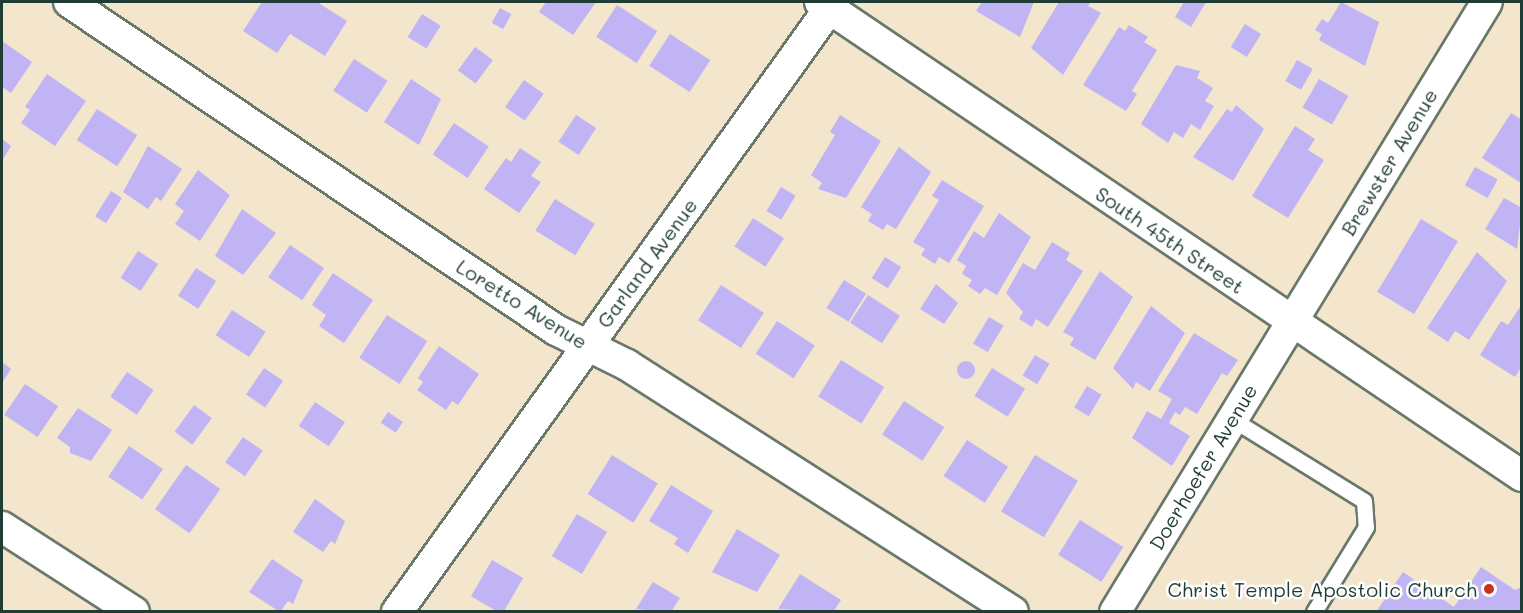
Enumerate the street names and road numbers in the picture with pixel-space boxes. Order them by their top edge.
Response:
street label: Brewster Avenue [1336,84,1442,240]
street label: South 45th Street [1091,181,1249,299]
street label: Garland Avenue [592,194,702,332]
street label: Loretto Avenue [452,254,592,354]
street label: Doerhoefer Avenue [1144,380,1262,554]

